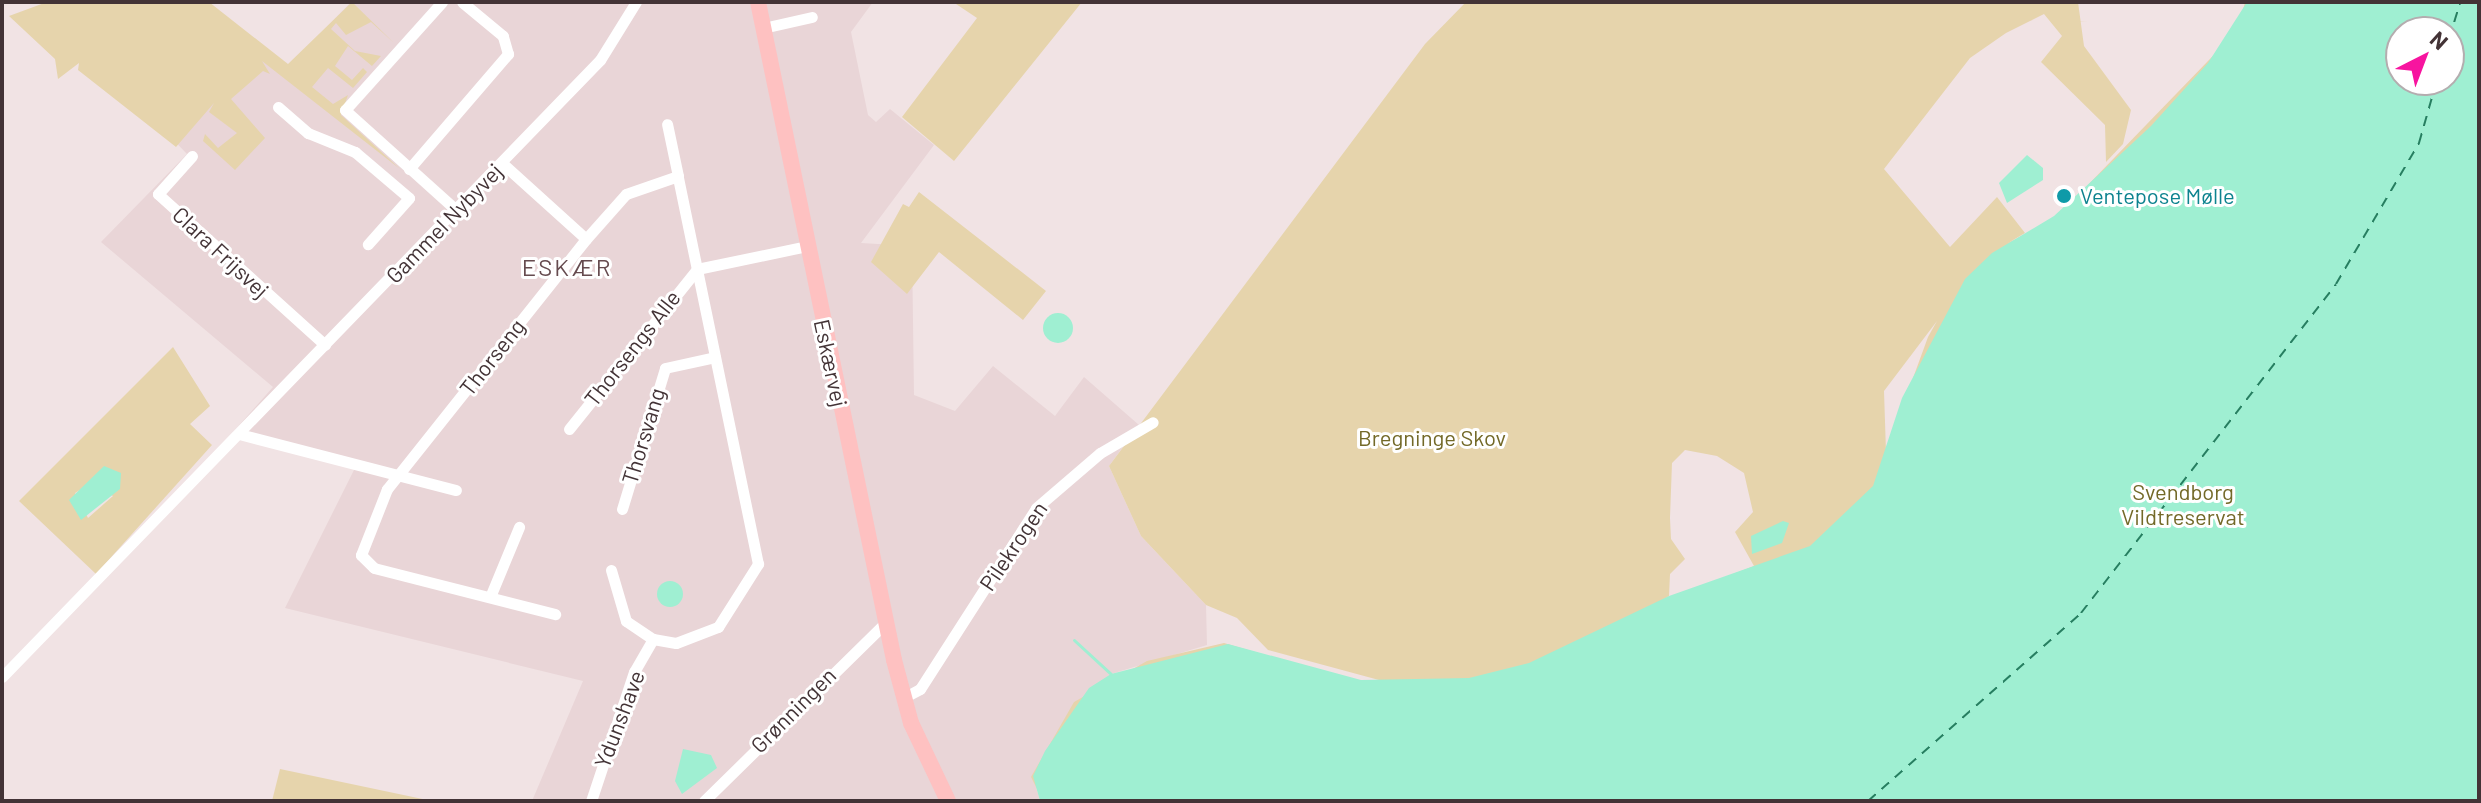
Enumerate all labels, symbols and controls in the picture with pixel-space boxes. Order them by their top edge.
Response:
north arrow [2385,16,2465,96]
text: N [2426,25,2454,54]
street label: Gammel Nybyvej [380,158,508,288]
place label: Ventepose Mølle [2080,183,2235,209]
marker: Ventepose Mølle [2055,187,2073,205]
street label: Clara Frijsvej [168,201,274,303]
district label: ESKÆR [522,253,612,281]
street label: Thorsengs Alle [578,285,686,411]
street label: Thorseng [454,313,530,401]
street label: Eskærvej [809,317,853,409]
street label: Thorsvang [616,385,670,487]
park label: Bregninge Skov [1358,425,1506,451]
park label: Svendborg Vildtreservat [2121,478,2245,530]
street label: Pilekrogen [974,496,1052,596]
street label: Grønningen [745,662,841,758]
street label: Ydunshave [588,667,650,771]

